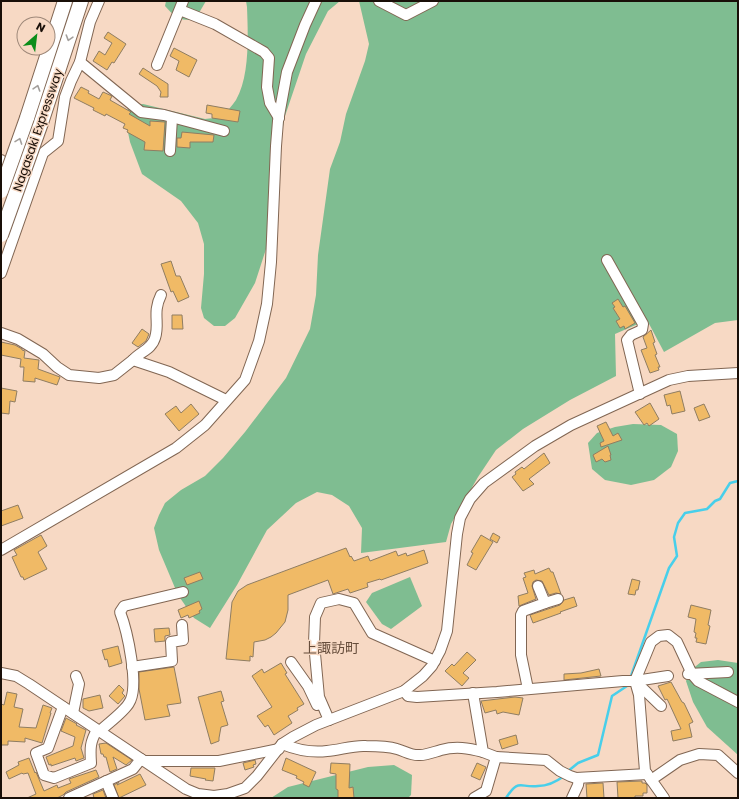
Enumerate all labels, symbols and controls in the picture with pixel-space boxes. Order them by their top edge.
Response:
north arrow [16,16,56,56]
text: N [33,18,48,36]
one-way arrow [65,35,74,42]
street label: Nagasaki Expressway [9,66,67,193]
one-way arrow [32,84,41,91]
one-way arrow [14,138,22,145]
district label: 上諏訪町 [303,638,359,658]

